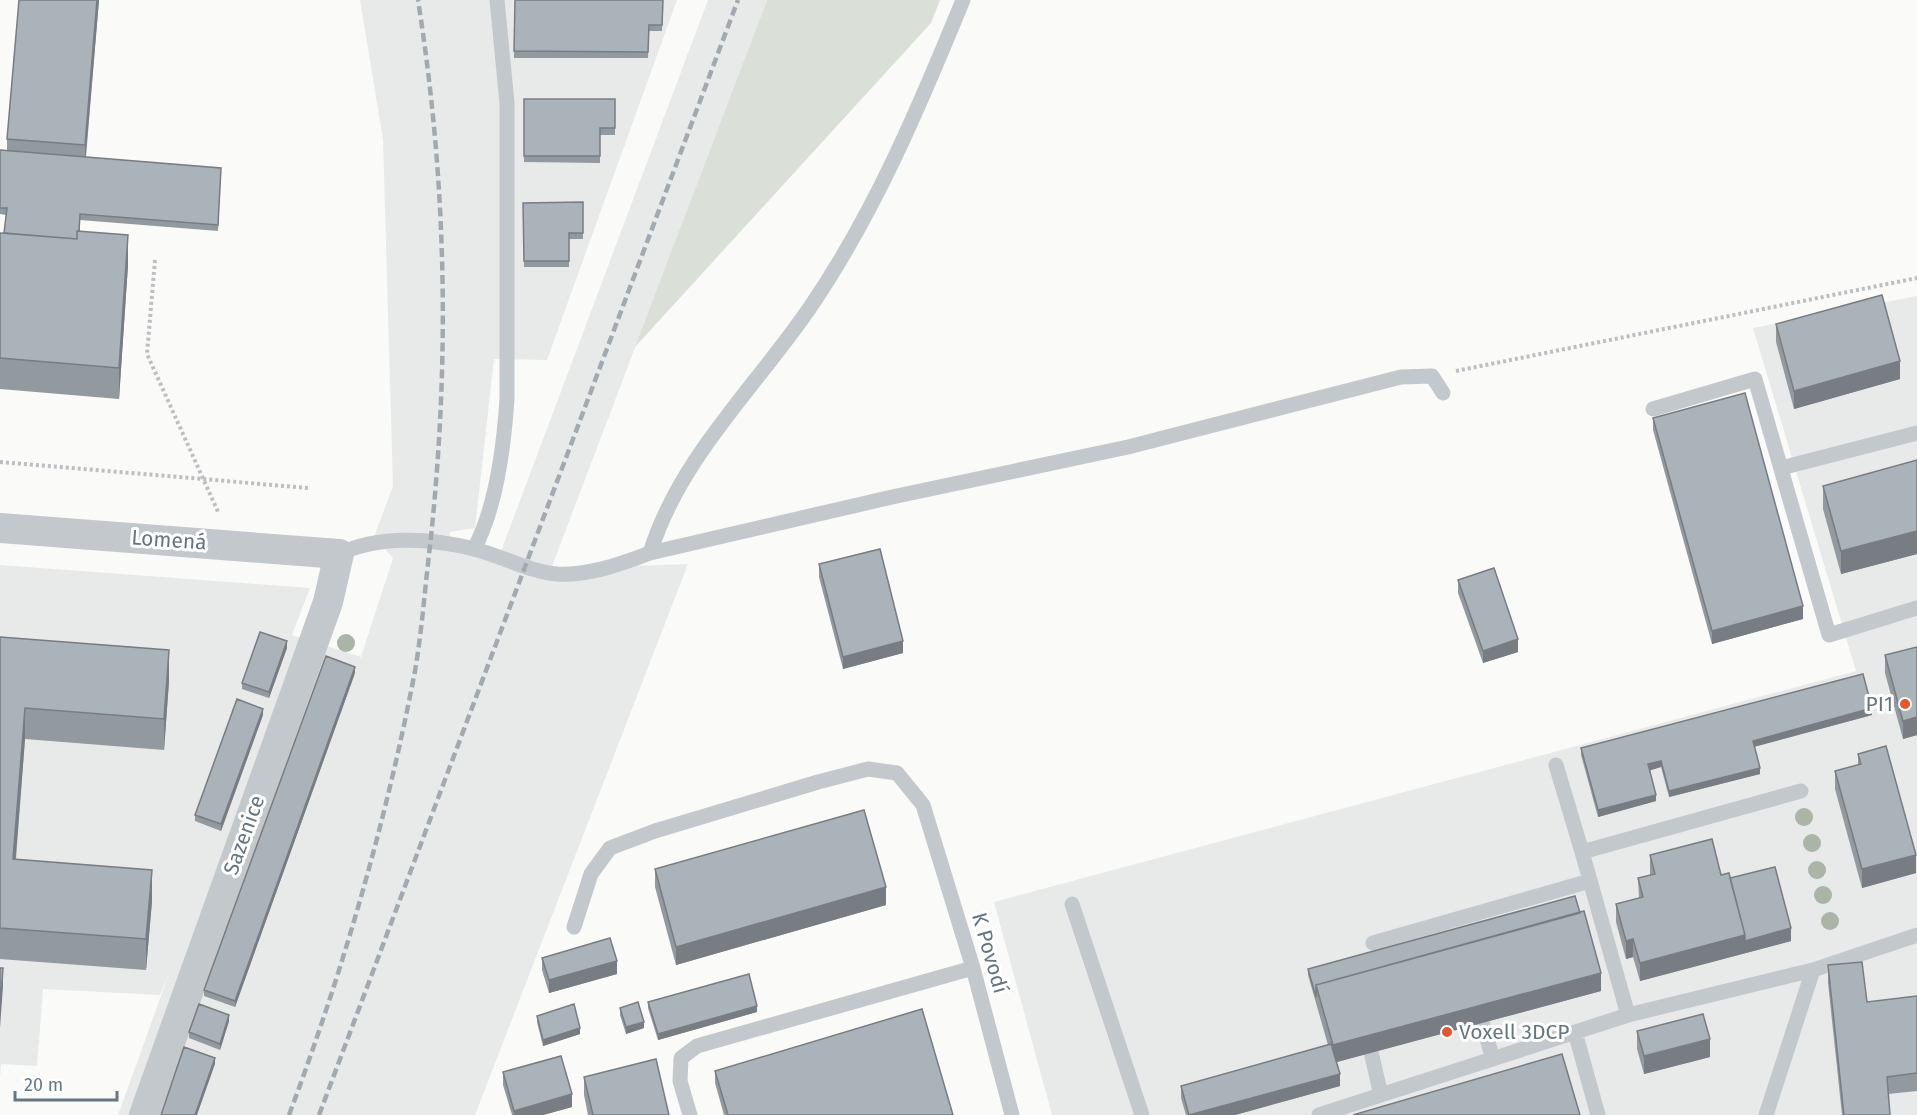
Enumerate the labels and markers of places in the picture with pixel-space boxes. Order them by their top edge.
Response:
place label: PI1 [1866,691,1893,717]
marker: PI1 [1898,697,1912,711]
place label: Voxell 3DCP [1459,1019,1570,1045]
marker: Voxell 3DCP [1440,1025,1454,1039]

